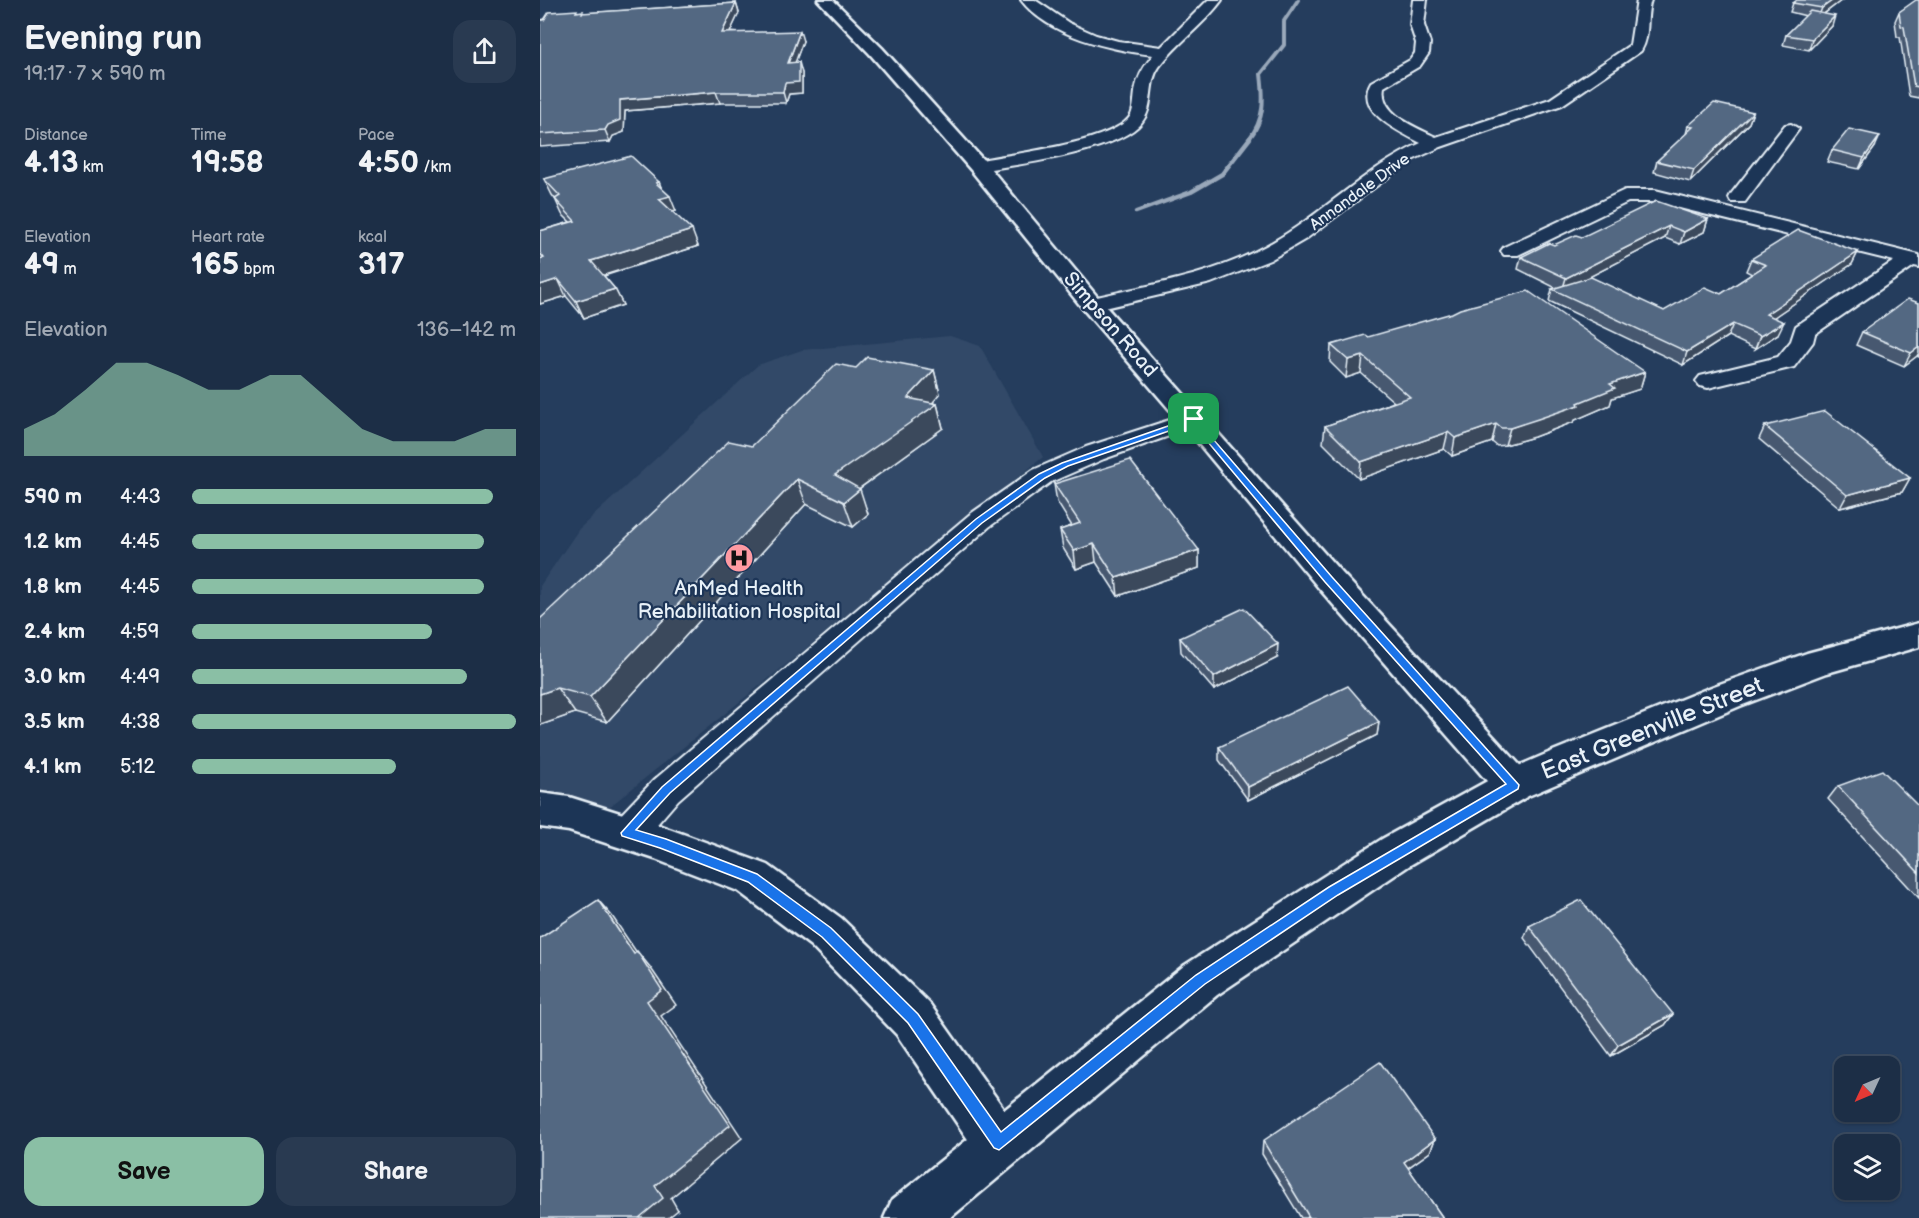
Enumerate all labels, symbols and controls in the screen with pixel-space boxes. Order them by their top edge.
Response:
text: Evening run [24,19,202,59]
button: share [453,20,516,83]
text: 19:17 · 7 × 590 m [24,62,166,86]
text: Distance [24,126,88,145]
text: Time [191,126,226,145]
text: Pace [358,126,394,145]
text: 4.13 [24,145,78,181]
text: 19:58 [191,145,264,181]
text: 4:50 [358,145,419,181]
street label: Annandale Drive [1306,149,1414,235]
text: km [78,158,104,177]
text: /km [419,158,452,177]
text: Elevation [24,228,91,247]
text: Heart rate [191,228,265,247]
text: kcal [358,228,387,247]
text: 49 [24,247,59,283]
text: 165 [191,247,239,283]
text: 317 [358,247,405,283]
text: m [59,260,77,279]
text: bpm [239,260,275,279]
street label: Simpson Road [1058,267,1162,382]
text: Elevation [24,318,107,342]
text: 136–142 m [417,318,516,342]
pin [1168,393,1219,444]
icon: arrive [1177,402,1210,435]
text: 590 m [24,485,82,509]
text: 4:43 [120,485,161,509]
text: 1.2 km [24,530,82,554]
text: 4:45 [120,530,160,554]
hospital icon: AnMed Health Rehabilitation Hospital [723,542,755,574]
text: 1.8 km [24,575,82,599]
text: 4:45 [120,575,160,599]
place label: AnMed Health Rehabilitation Hospital [638,577,840,624]
text: 2.4 km [24,620,85,644]
text: 4:59 [120,620,159,644]
text: 3.0 km [24,665,85,689]
text: 4:49 [120,665,160,689]
street label: East Greenville Street [1537,670,1768,786]
text: 3.5 km [24,710,85,734]
text: 4:38 [120,710,160,734]
text: 4.1 km [24,755,82,779]
text: 5:12 [120,755,155,779]
north arrow [1834,1056,1900,1122]
map controls [1834,1056,1900,1200]
button: layers [1834,1134,1900,1200]
button: Save [24,1137,264,1206]
button: Share [276,1137,516,1206]

